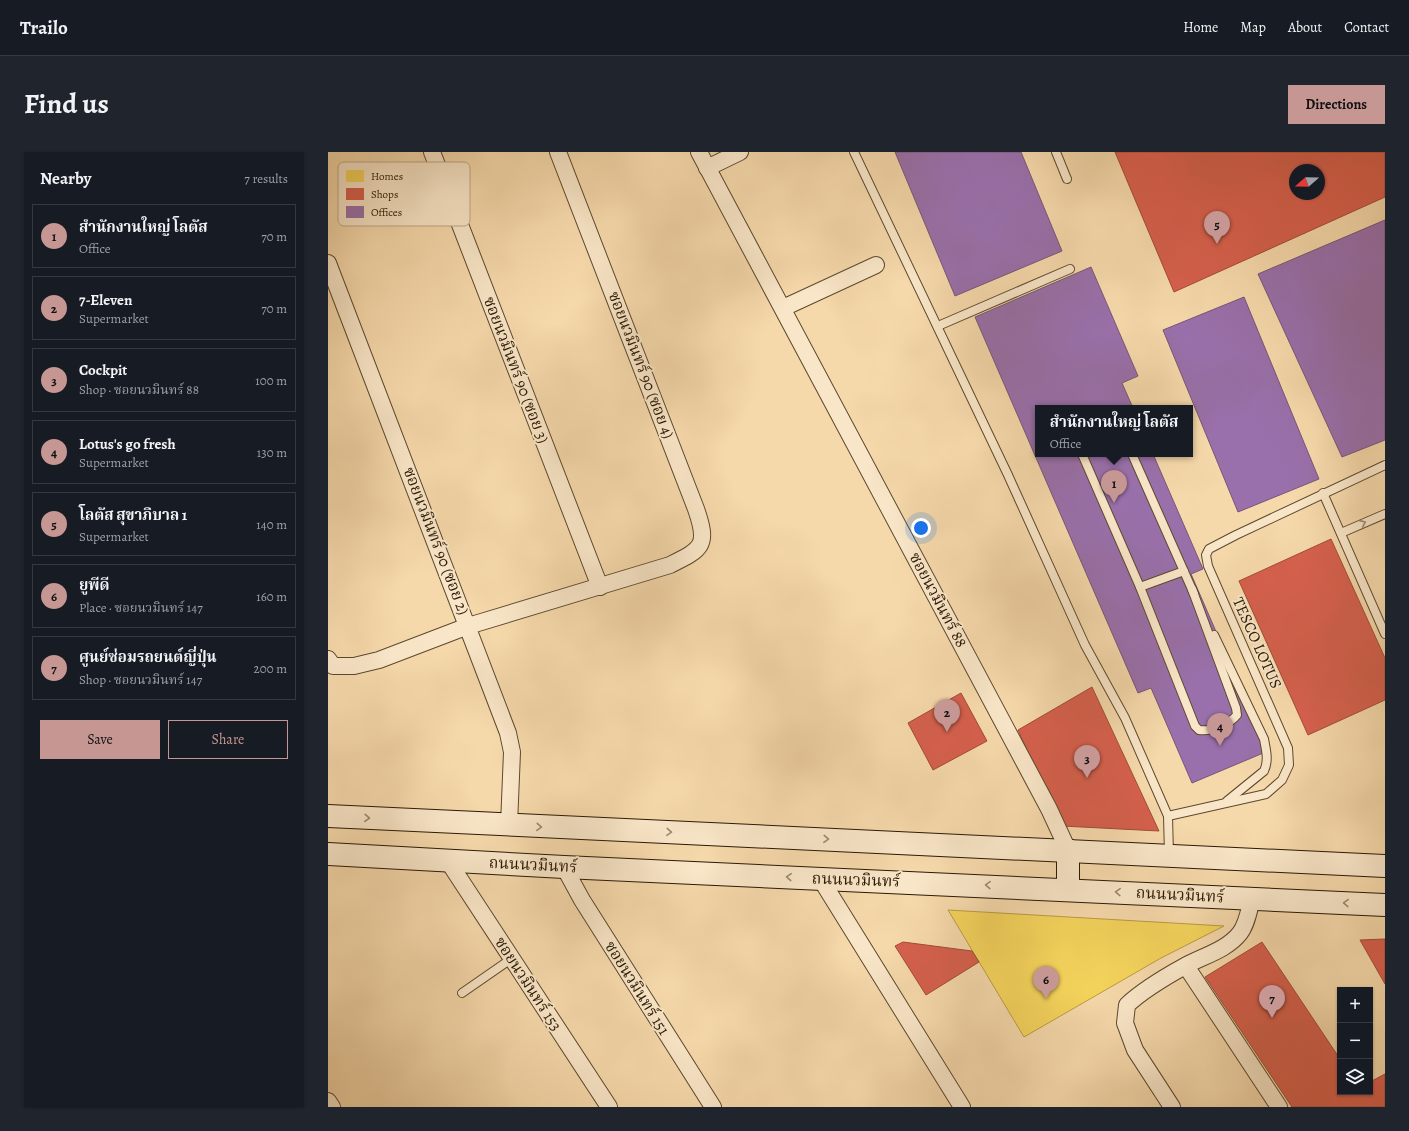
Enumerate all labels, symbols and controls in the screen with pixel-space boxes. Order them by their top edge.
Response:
text: Trailo [20,15,68,41]
text: Home [1183,18,1218,37]
text: Map [1240,18,1266,37]
text: About [1288,18,1322,37]
text: Contact [1344,18,1389,37]
text: Find us [24,85,109,123]
button: Directions [1288,85,1385,124]
legend [338,162,470,226]
north arrow [1289,164,1325,200]
text: Nearby [40,167,91,190]
text: Homes [371,169,403,184]
text: 7 results [244,170,288,187]
text: Shops [371,187,398,202]
text: Offices [371,205,402,220]
pin: 5 [1204,211,1230,244]
text: สำนักงานใหญ่ โลตัส [79,217,208,237]
text: 1 [52,228,56,245]
text: 70 m [261,228,287,245]
text: Office [79,240,111,257]
street label: ซอยนวมินทร์ 90 (ซอย 4) [603,288,679,442]
text: 7-Eleven [79,290,132,310]
street label: ซอยนวมินทร์ 90 (ซอย 3) [478,293,554,447]
text: 2 [51,300,57,317]
text: 70 m [261,300,287,317]
text: Supermarket [79,310,149,327]
text: Cockpit [79,360,127,380]
text: 3 [51,372,57,389]
text: 100 m [255,372,287,389]
text: Shop · ซอยนวมินทร์ 88 [79,381,199,398]
popup [1035,405,1193,457]
text: สำนักงานใหญ่ โลตัส [1050,412,1178,432]
text: Lotus's go fresh [79,434,176,454]
text: Office [1050,435,1081,452]
text: 4 [51,444,57,461]
text: 130 m [257,444,287,461]
text: Supermarket [79,454,149,471]
street label: ซอยนวมินทร์ 90 (ซอย 2) [398,464,474,618]
pin: 1 [1101,470,1127,503]
text: โลตัส สุขาภิบาล 1 [79,505,187,525]
text: 5 [51,516,57,533]
text: 140 m [256,516,287,533]
your location [911,518,931,538]
one-way arrow [1359,520,1366,528]
text: Supermarket [79,528,149,545]
street label: ซอยนวมินทร์ 88 [904,549,972,651]
text: ยูพีดี [79,575,109,595]
text: 6 [51,588,57,605]
text: 160 m [256,588,287,605]
street label: TESCO LOTUS [1227,594,1287,692]
text: Place · ซอยนวมินทร์ 147 [79,599,203,616]
text: ศูนย์ซ่อมรถยนต์ญี่ปุ่น [79,647,217,667]
text: 7 [51,660,57,677]
text: 200 m [254,660,287,677]
text: Shop · ซอยนวมินทร์ 147 [79,671,202,688]
pin: 2 [934,699,960,732]
pin: 4 [1207,713,1233,746]
button: Save [40,720,160,759]
button: Share [168,720,288,759]
pin: 3 [1074,745,1100,778]
one-way arrow [364,814,370,823]
one-way arrow [536,822,542,831]
one-way arrow [666,828,672,837]
one-way arrow [823,835,829,844]
street label: ถนนนวมินทร์ [488,852,579,878]
street label: ถนนนวมินทร์ [811,867,901,893]
one-way arrow [786,873,792,881]
one-way arrow [985,881,991,890]
street label: ถนนนวมินทร์ [1135,882,1226,908]
one-way arrow [1115,887,1121,896]
one-way arrow [1343,899,1349,907]
street label: ซอยนวมินทร์ 153 [489,933,567,1035]
street label: ซอยนวมินทร์ 151 [599,937,675,1040]
pin: 6 [1033,966,1059,999]
pin: 7 [1259,985,1285,1018]
map controls [1337,987,1373,1095]
button: + [1337,987,1373,1023]
button: − [1337,1023,1373,1059]
button: layers [1337,1059,1373,1095]

